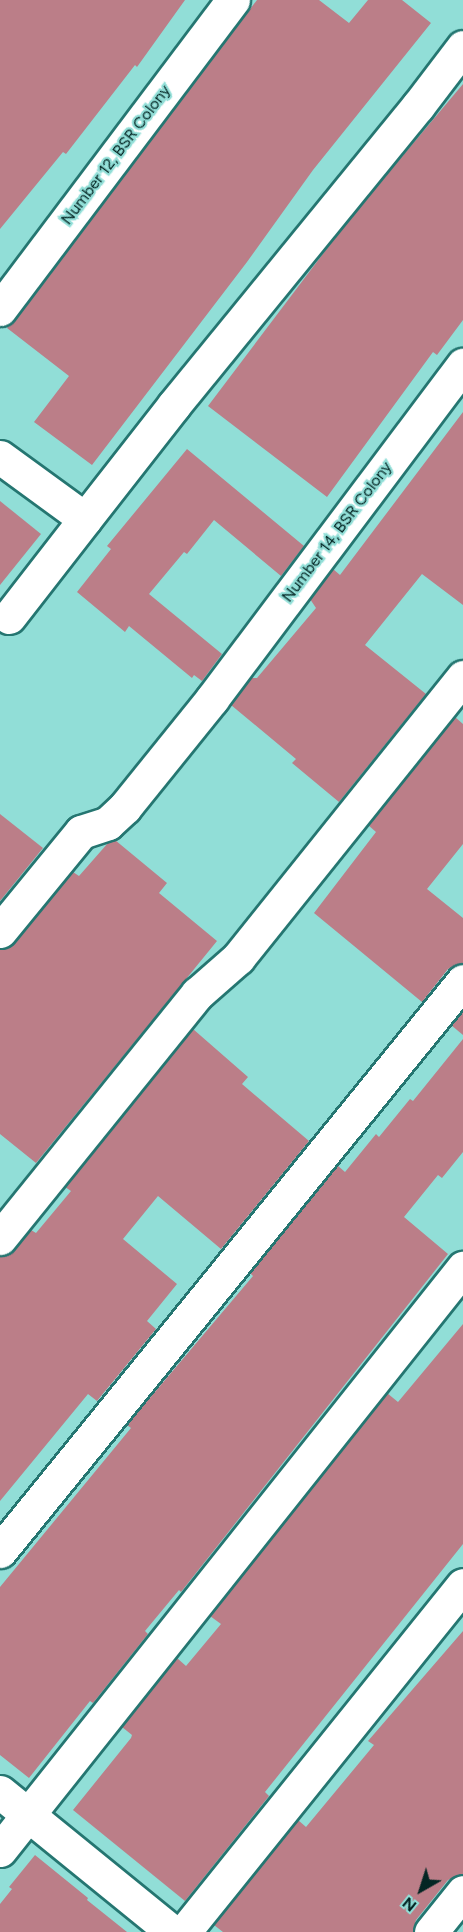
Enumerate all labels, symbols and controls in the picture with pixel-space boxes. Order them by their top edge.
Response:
street label: Number 12, BSR Colony [57,81,175,229]
street label: Number 14, BSR Colony [278,458,396,606]
north arrow [391,1860,451,1920]
text: N [399,1893,420,1916]

